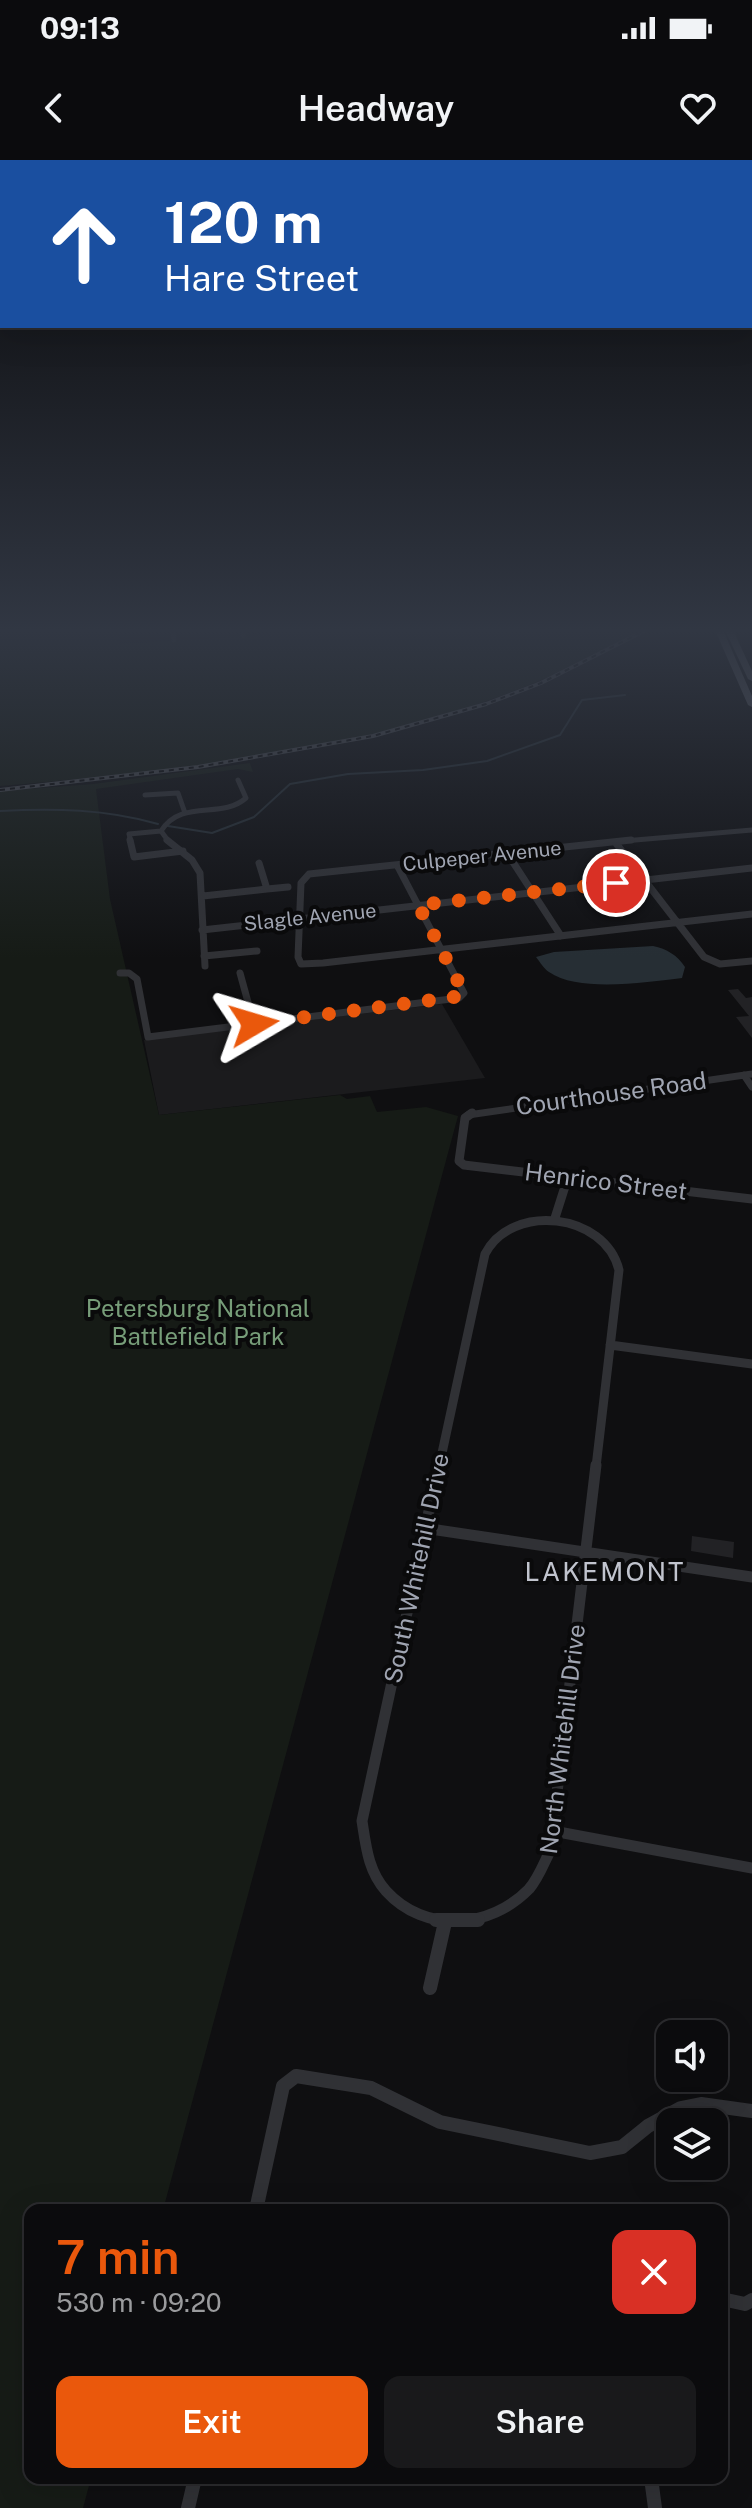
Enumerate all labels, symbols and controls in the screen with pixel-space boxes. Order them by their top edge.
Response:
text: 09:13 [40,10,120,46]
icon: back [32,86,76,130]
icon: heart [676,86,720,130]
text: Headway [298,87,454,129]
text: 120 m [164,190,322,256]
icon: ahead [32,192,136,296]
text: Hare Street [164,257,359,299]
street label: Culpeper Avenue [402,836,562,876]
pin [582,849,650,917]
icon: arrive [594,861,638,905]
street label: Slagle Avenue [243,898,377,936]
position arrow [212,982,296,1066]
street label: Courthouse Road [514,1066,708,1120]
street label: Henrico Street [523,1157,689,1205]
park label: Petersburg National Battlefield Park [86,1294,310,1350]
street label: South Whitehill Drive [378,1450,454,1686]
district label: LAKEMONT [524,1556,686,1587]
street label: North Whitehill Drive [534,1622,590,1856]
map controls [656,2020,728,2180]
button: sound [656,2020,728,2092]
button: layers [656,2108,728,2180]
text: 7 min [56,2228,180,2285]
button: close [612,2230,696,2314]
text: 530 m · 09:20 [56,2287,222,2318]
button: Exit [56,2376,368,2468]
button: Share [384,2376,696,2468]

